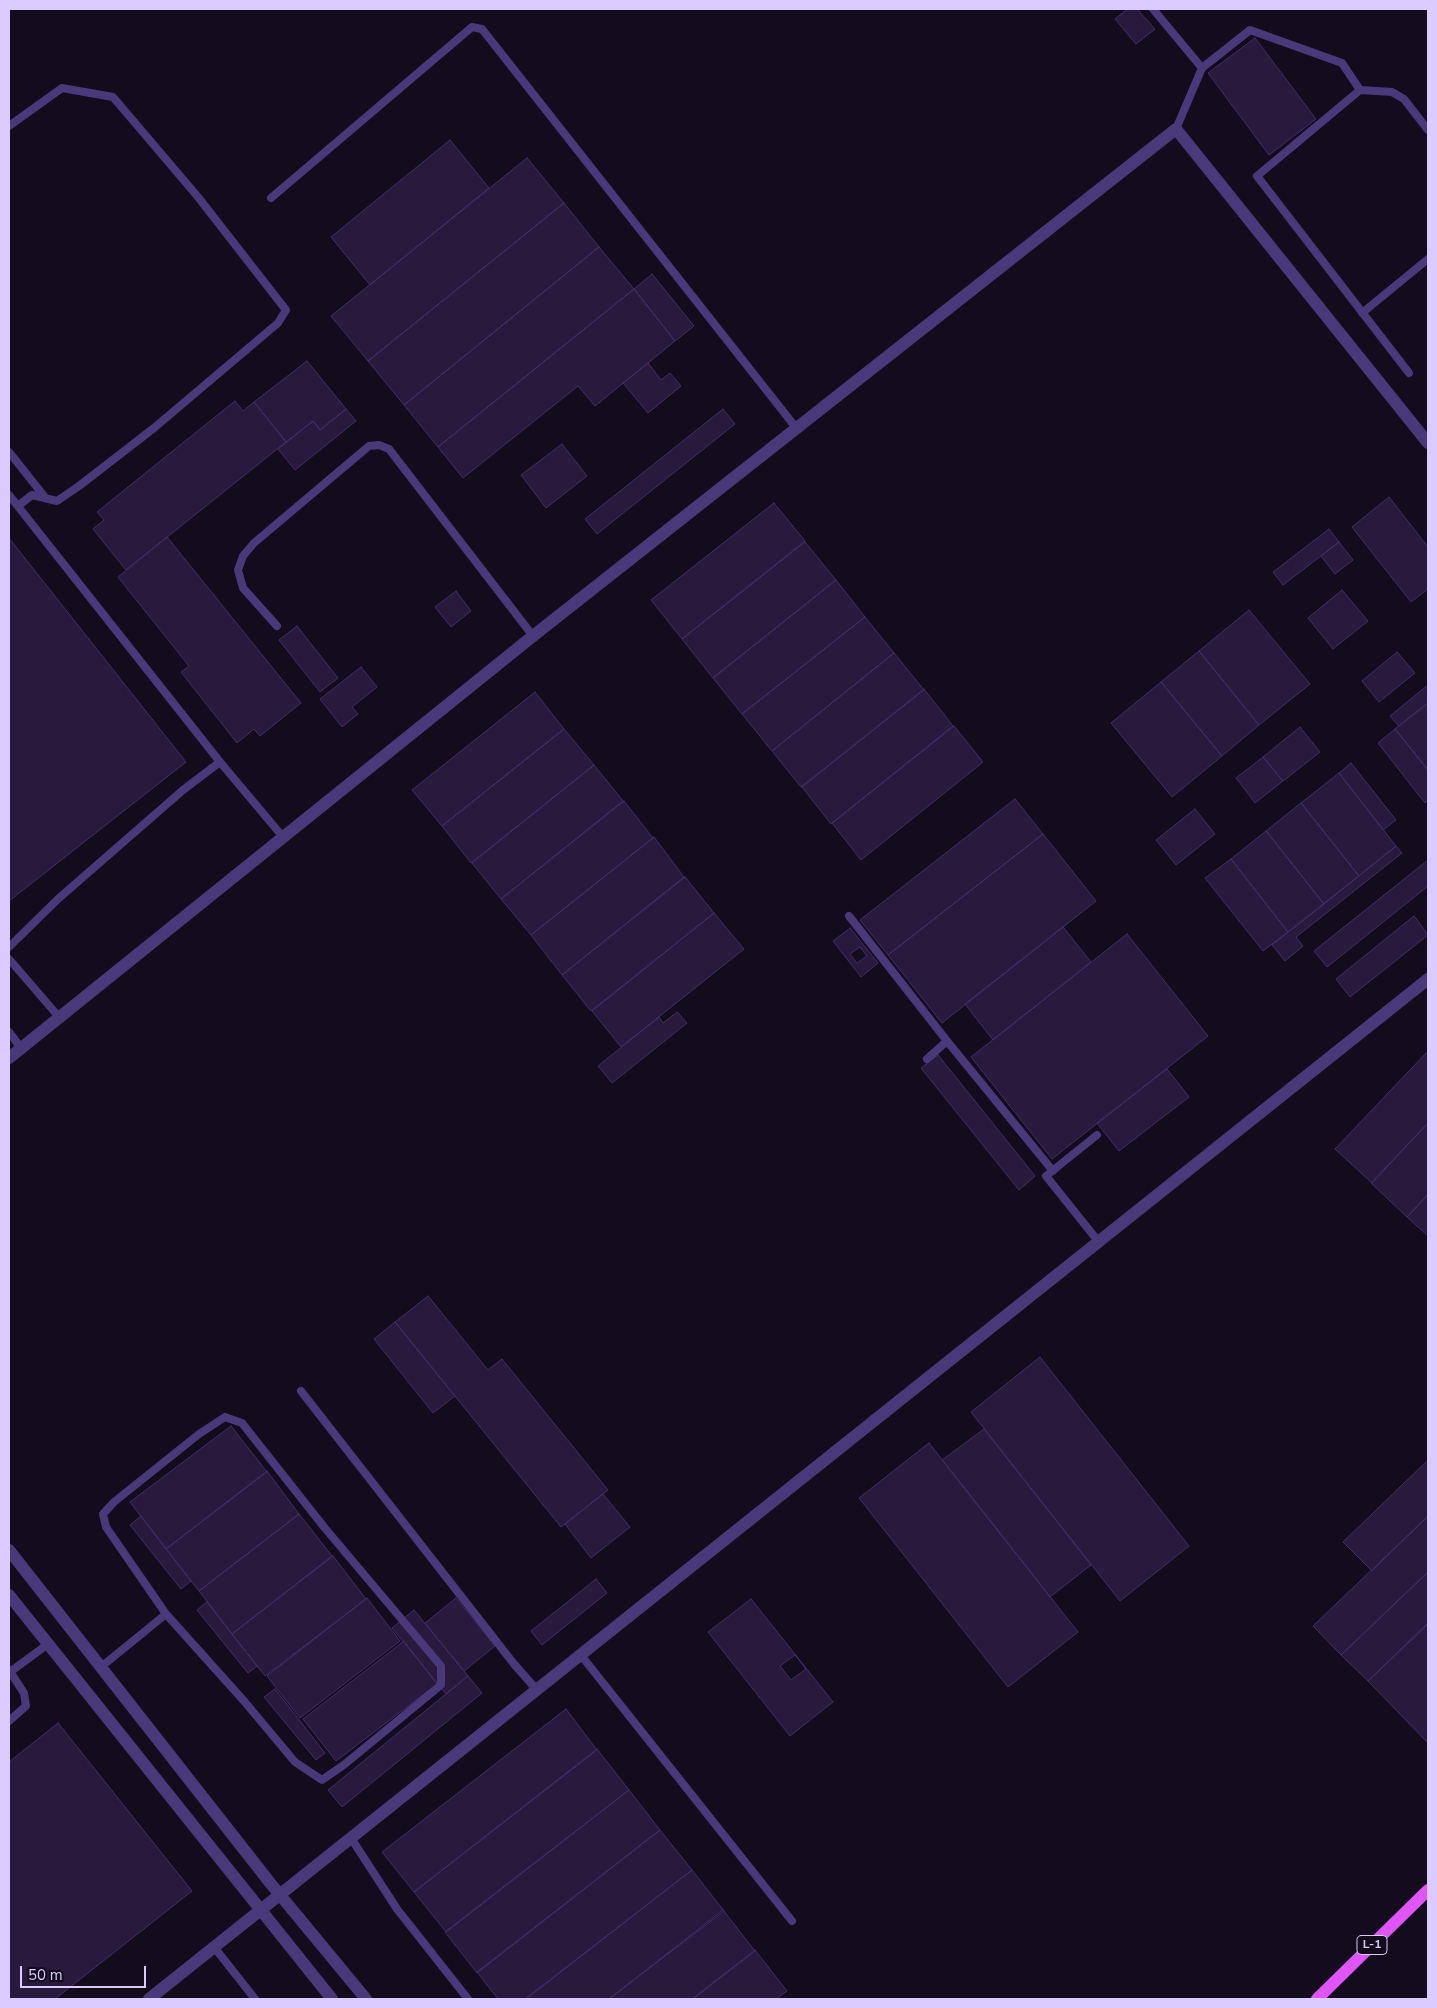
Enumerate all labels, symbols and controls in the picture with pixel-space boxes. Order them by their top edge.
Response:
road number: L-1 [1357,1936,1387,1954]
scale bar [22,1956,149,1988]
text: 50 m [28,1965,63,1985]

